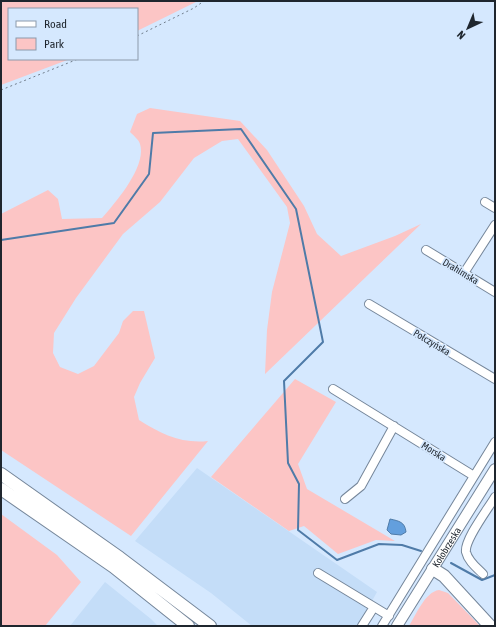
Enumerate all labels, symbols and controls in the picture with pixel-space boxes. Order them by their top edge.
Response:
legend [8,8,138,60]
north arrow [448,8,488,48]
text: Road [44,17,67,31]
text: N [455,29,468,42]
text: Park [44,37,65,51]
street label: Drahimska [441,256,481,287]
street label: Połczyńska [411,327,452,358]
street label: Morska [419,440,448,463]
street label: Kołobrzeska [430,525,463,569]

